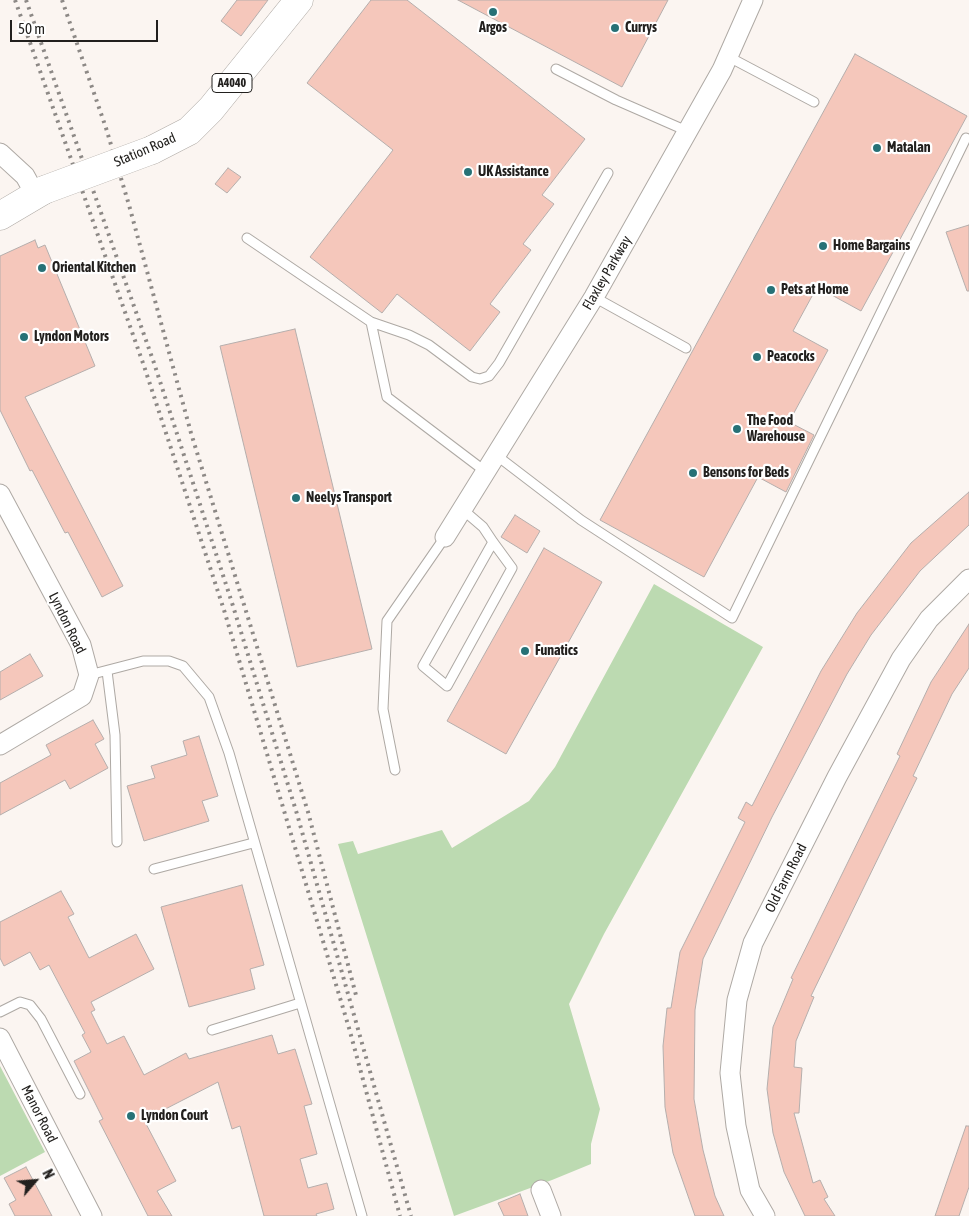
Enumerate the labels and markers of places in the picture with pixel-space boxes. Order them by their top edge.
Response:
marker: Argos [487,6,499,18]
place label: Argos [479,20,507,36]
place label: Currys [625,20,657,36]
marker: Currys [609,22,621,34]
place label: Matalan [887,140,930,156]
marker: Matalan [871,142,883,154]
place label: UK Assistance [478,164,549,180]
marker: UK Assistance [462,166,474,178]
place label: Home Bargains [833,238,910,254]
marker: Home Bargains [817,240,829,252]
place label: Oriental Kitchen [52,260,136,276]
marker: Oriental Kitchen [36,262,48,274]
place label: Pets at Home [781,282,849,298]
marker: Pets at Home [765,284,777,296]
place label: Lyndon Motors [34,329,109,345]
marker: Lyndon Motors [18,331,30,343]
place label: Peacocks [767,349,815,365]
marker: Peacocks [751,351,763,363]
place label: The Food Warehouse [747,413,805,446]
marker: The Food Warehouse [731,423,743,435]
place label: Bensons for Beds [703,465,789,481]
marker: Bensons for Beds [687,467,699,479]
place label: Neelys Transport [306,490,392,506]
marker: Neelys Transport [290,492,302,504]
place label: Funatics [535,643,578,659]
marker: Funatics [519,645,531,657]
place label: Lyndon Court [141,1108,208,1124]
marker: Lyndon Court [125,1110,137,1122]

